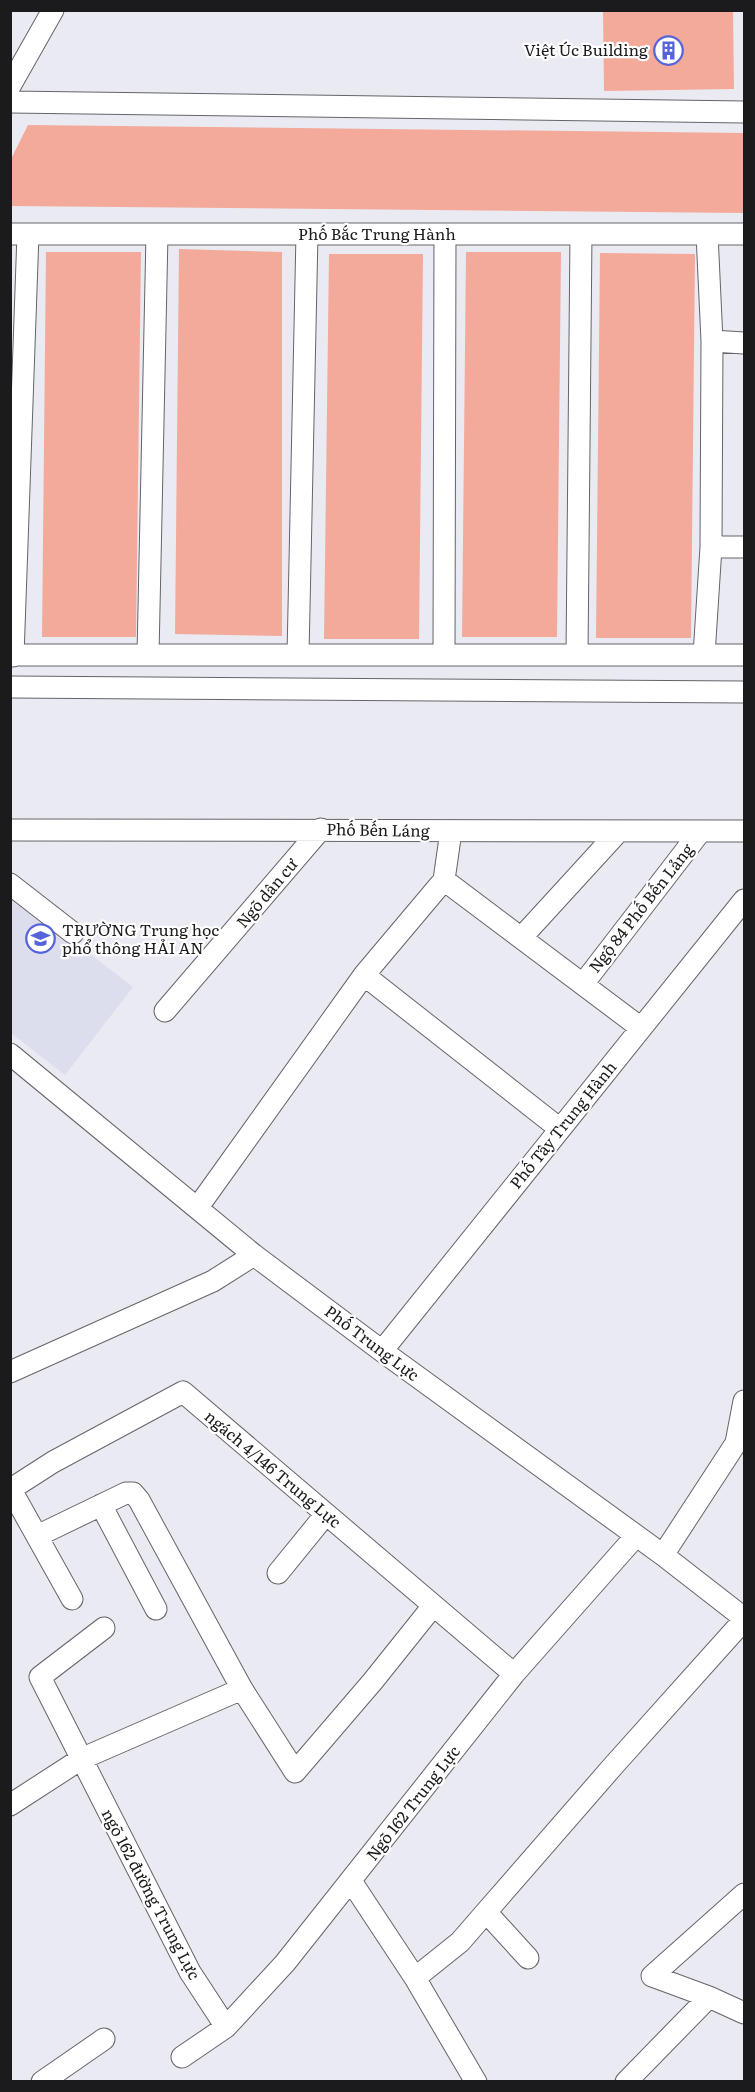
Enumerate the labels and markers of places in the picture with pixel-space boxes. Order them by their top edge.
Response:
building icon: Việt Úc Building [653,34,685,66]
place label: Việt Úc Building [524,37,648,61]
place label: TRƯỜNG Trung học phổ thông HẢI AN [62,917,219,959]
school or university icon: TRƯỜNG Trung học phổ thông HẢI AN [25,923,57,955]

